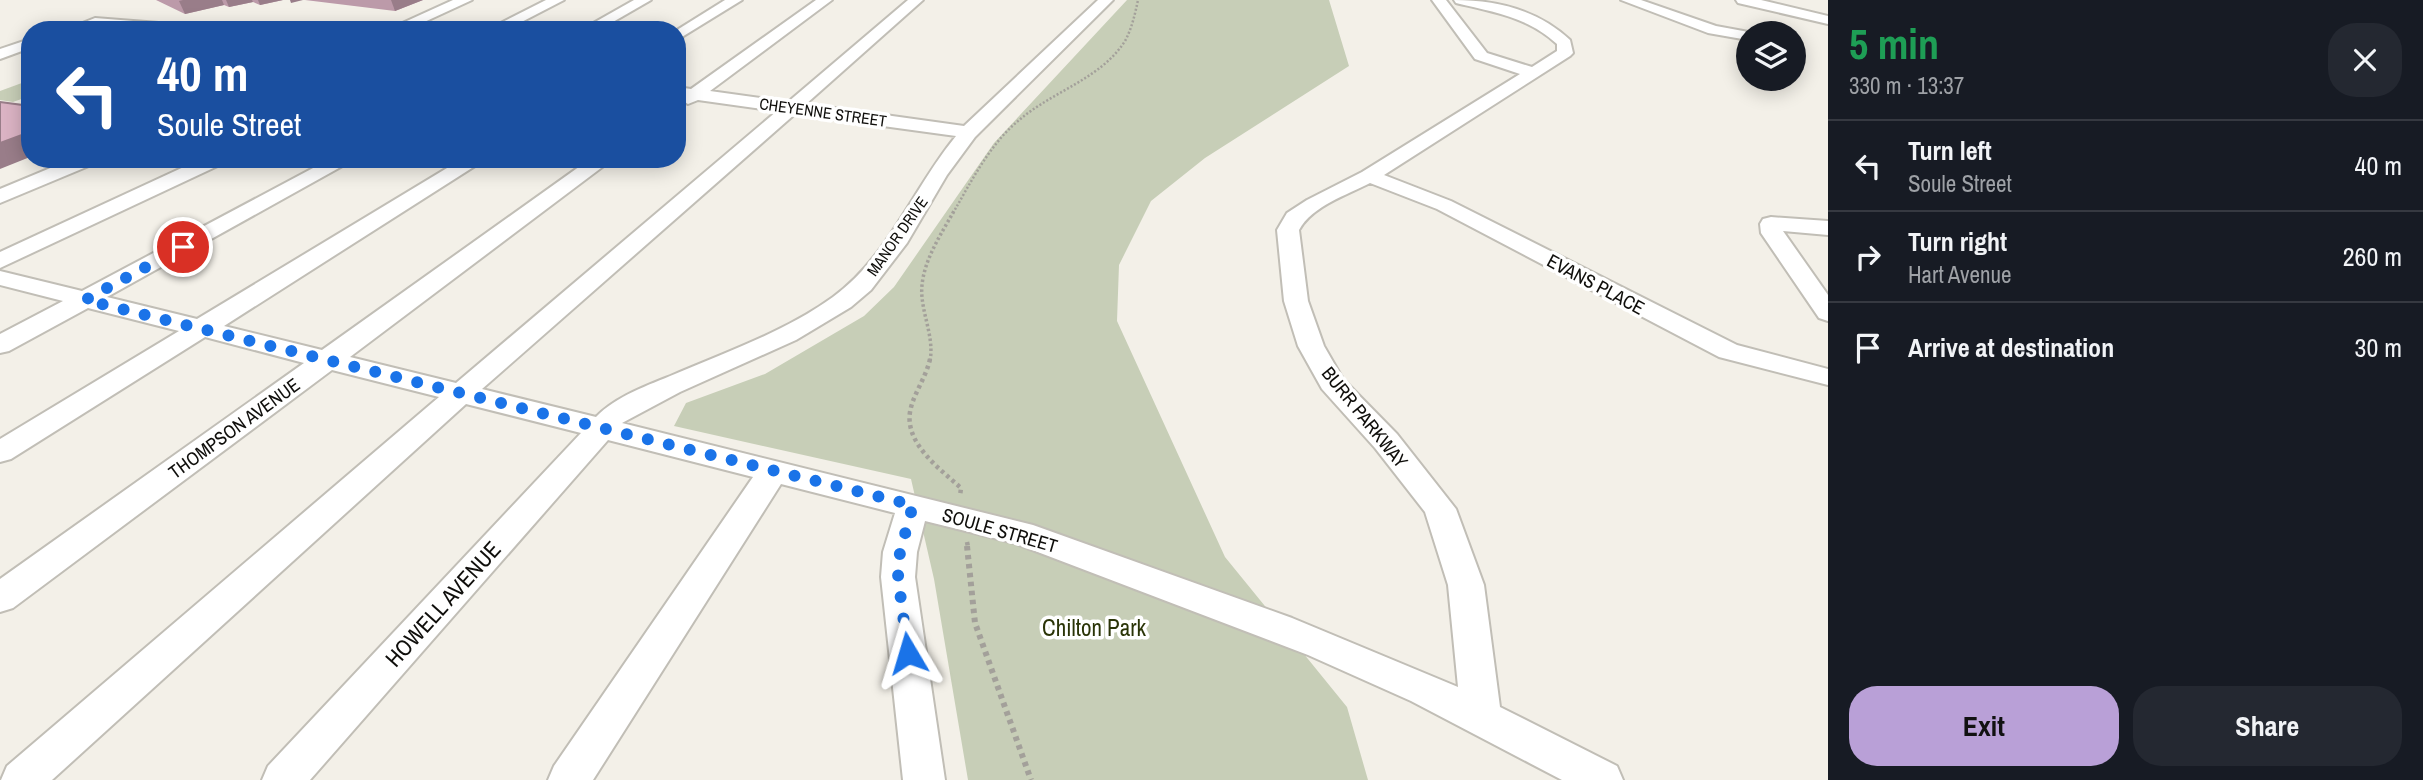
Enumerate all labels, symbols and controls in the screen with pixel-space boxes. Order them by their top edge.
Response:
text: 5 min [1849,16,1939,72]
map controls [1736,21,1806,91]
button: layers [1736,21,1806,91]
button: close [2328,23,2402,97]
text: 40 m [157,40,249,106]
icon: left [42,49,133,140]
text: 330 m · 13:37 [1849,70,1964,101]
street label: CHEYENNE STREET [758,92,888,132]
text: Soule Street [157,103,301,146]
text: Turn left [1908,133,1992,168]
icon: left [1849,147,1887,185]
text: 40 m [2355,148,2402,183]
text: Soule Street [1908,168,2012,199]
street label: MANOR DRIVE [861,192,933,280]
pin [153,217,213,277]
text: Turn right [1908,224,2007,259]
icon: arrive [164,228,202,266]
icon: right [1849,238,1887,276]
text: 260 m [2343,239,2402,274]
street label: EVANS PLACE [1543,247,1649,321]
text: Hart Avenue [1908,259,2011,290]
icon: arrive [1849,329,1887,367]
text: Arrive at destination [1908,330,2114,365]
text: 30 m [2355,330,2402,365]
street label: BURR PARKWAY [1316,361,1414,474]
street label: THOMPSON AVENUE [163,372,305,484]
street label: SOULE STREET [939,501,1061,559]
street label: HOWELL AVENUE [378,534,507,673]
park label: Chilton Park [1042,612,1146,643]
position arrow [871,616,945,690]
button: Exit [1849,686,2119,766]
button: Share [2133,686,2402,766]

